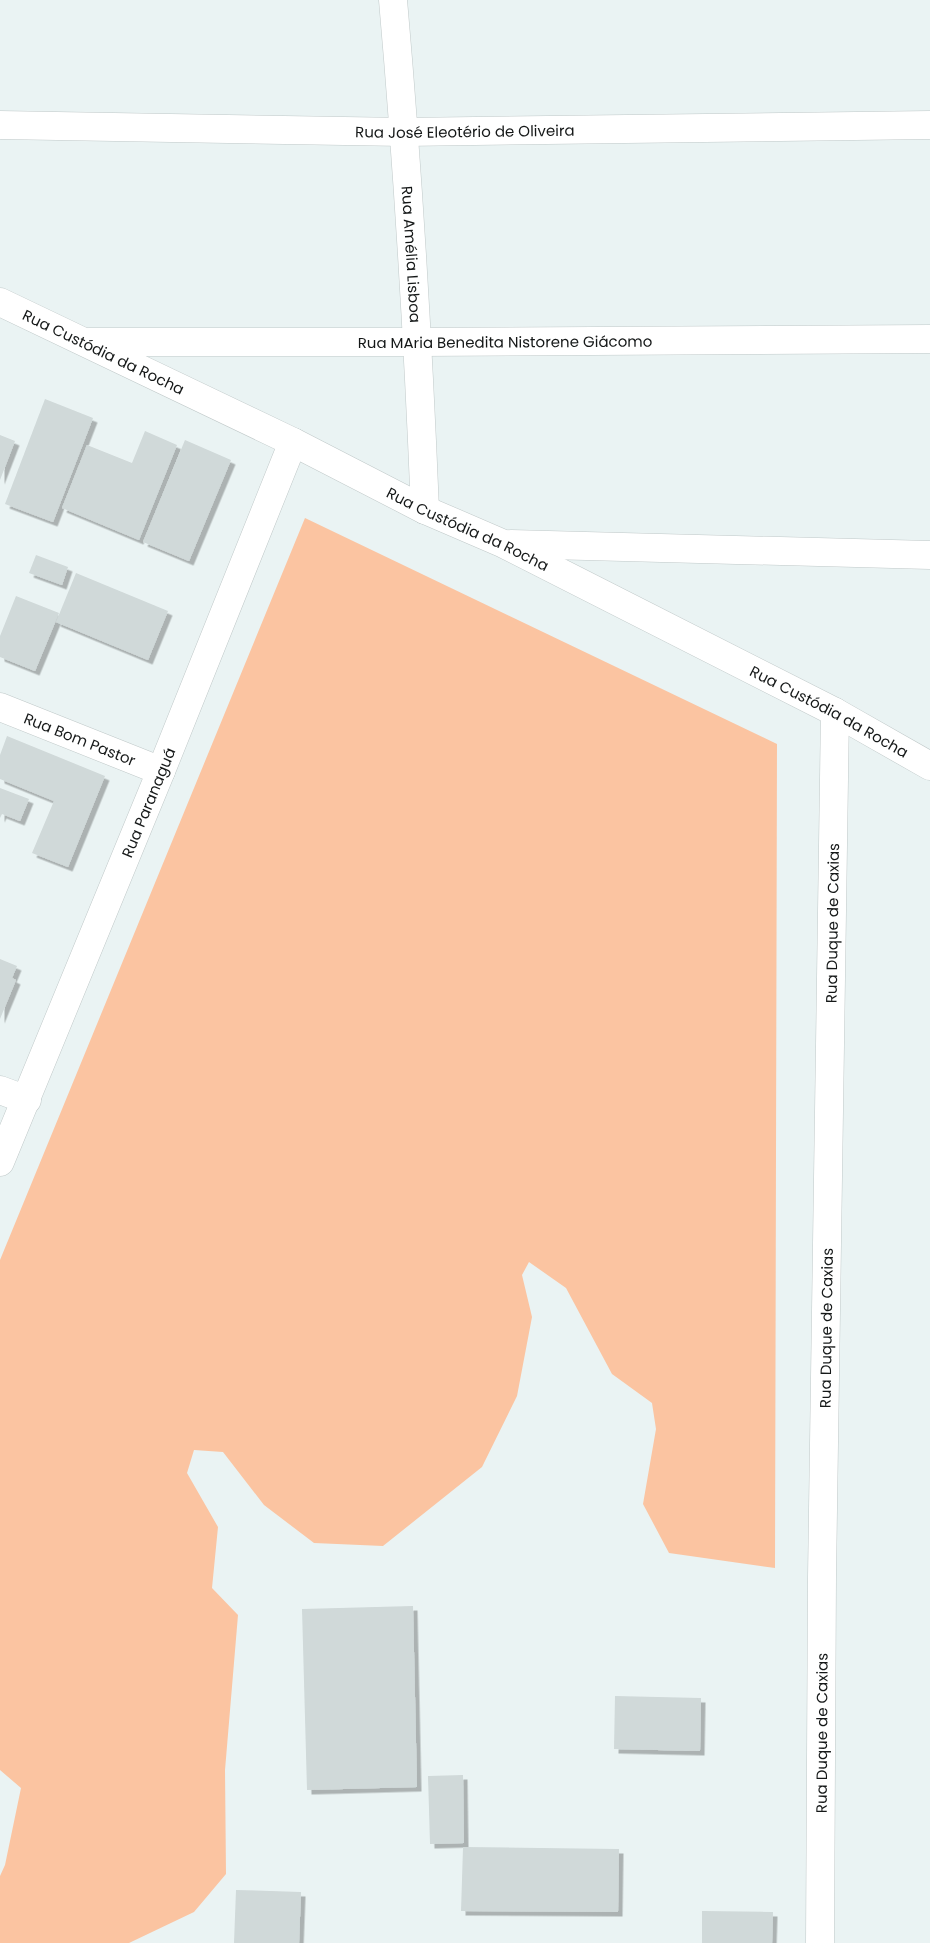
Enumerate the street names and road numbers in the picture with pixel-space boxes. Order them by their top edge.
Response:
street label: Rua José Eleotério de Oliveira [355,119,575,143]
street label: Rua Amélia Lisboa [397,185,426,323]
street label: Rua Custódia da Rocha [19,304,188,399]
street label: Rua MAria Benedita Nistorene Giácomo [358,330,652,353]
street label: Rua Custódia da Rocha [383,482,553,576]
street label: Rua Custódia da Rocha [747,660,912,762]
street label: Rua Bom Pastor [21,707,139,771]
street label: Rua Paranaguá [116,744,180,860]
street label: Rua Duque de Caxias [820,843,844,1003]
street label: Rua Duque de Caxias [814,1248,837,1408]
street label: Rua Duque de Caxias [810,1653,832,1813]

